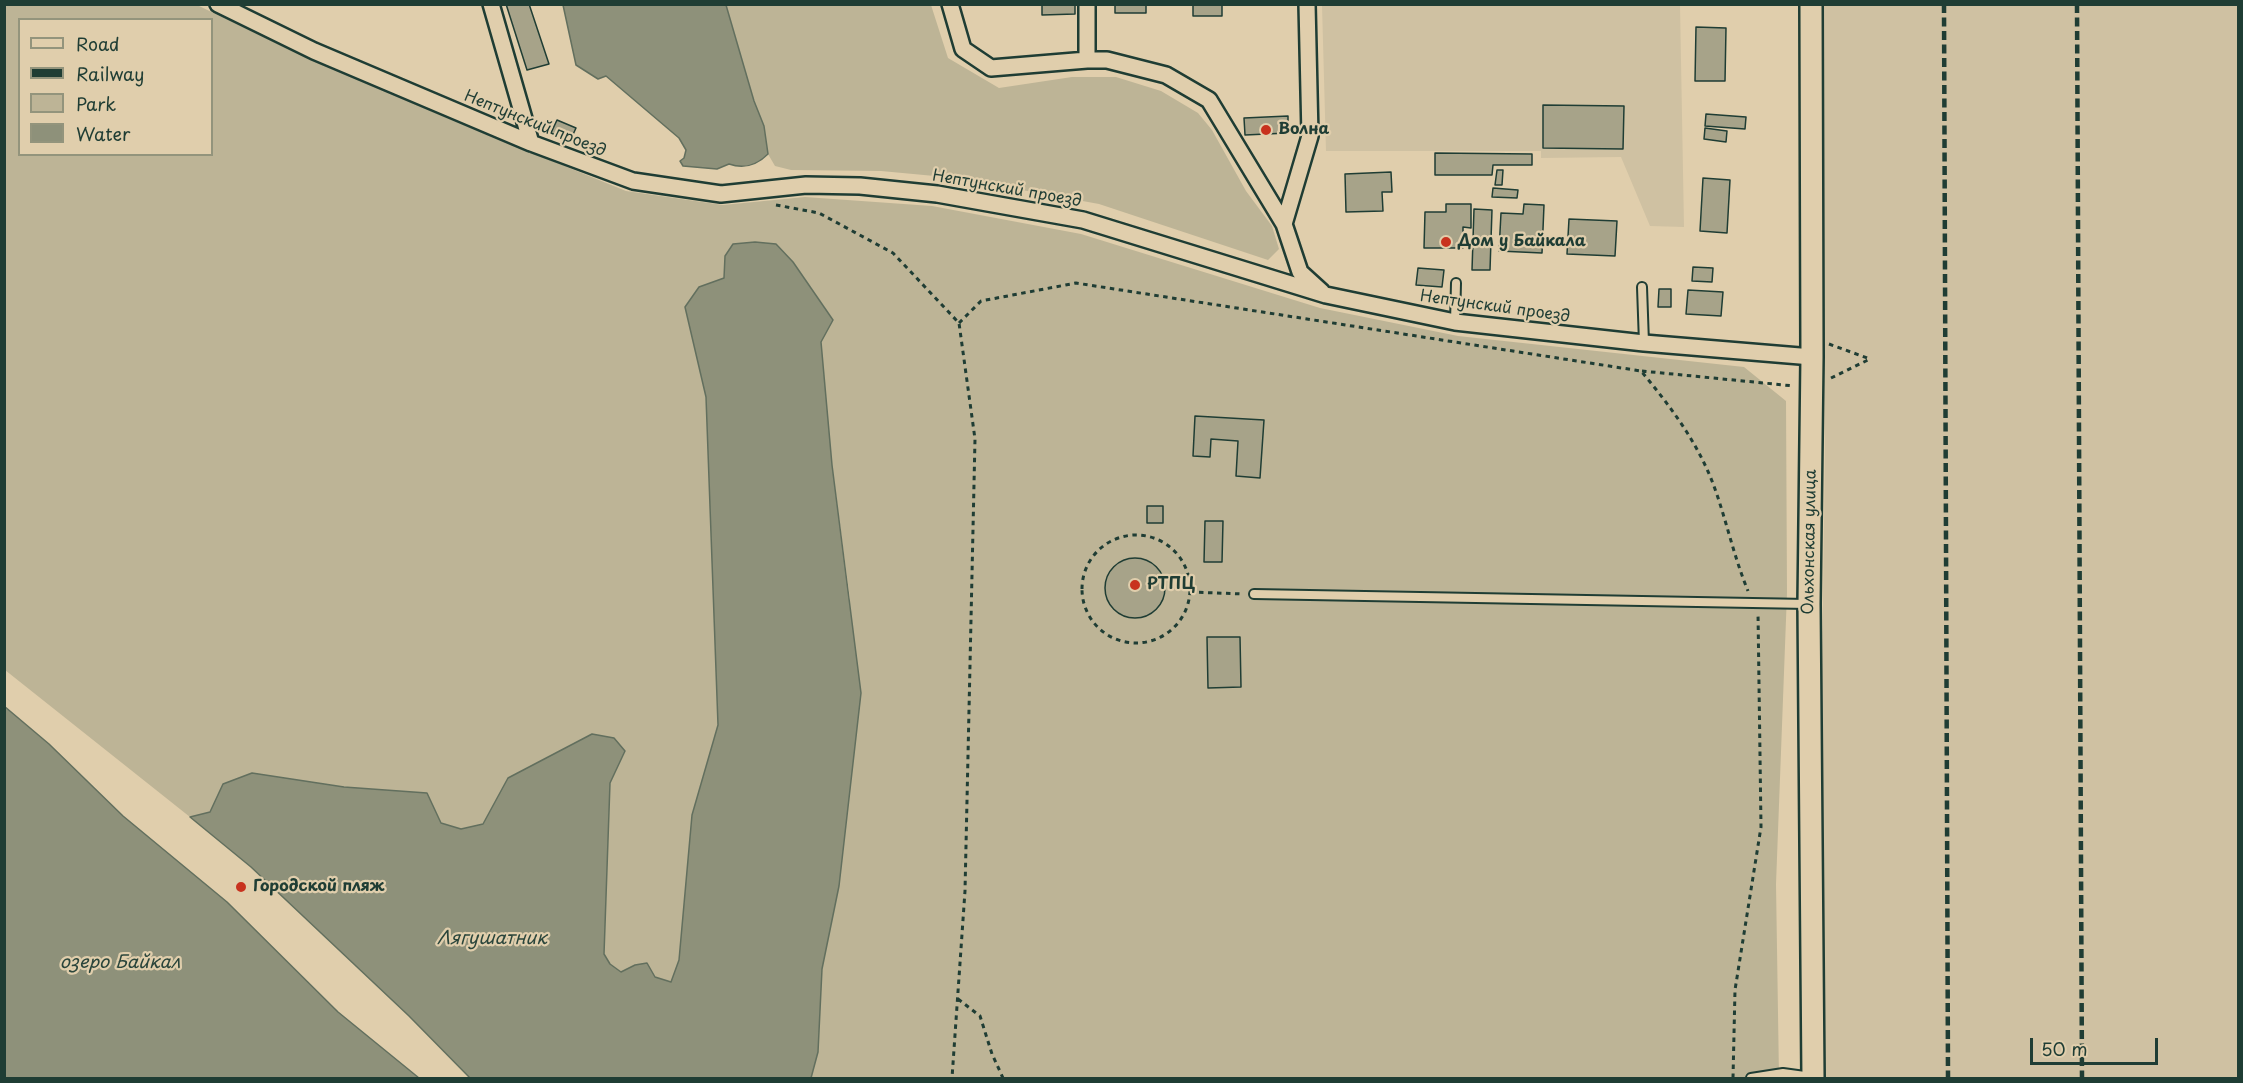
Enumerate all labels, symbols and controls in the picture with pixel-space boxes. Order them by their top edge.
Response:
legend [18,18,213,156]
text: Road [76,30,120,57]
text: Railway [76,60,144,87]
street label: Нептунский проезд [461,87,609,161]
text: Park [76,90,116,117]
text: Water [76,120,130,147]
place label: Волна [1278,120,1329,140]
marker: Волна [1259,123,1273,137]
street label: Нептунский проезд [931,166,1083,212]
place label: Дом у Байкала [1458,232,1586,252]
marker: Дом у Байкала [1439,235,1453,249]
street label: Нептунский проезд [1419,287,1571,327]
street label: Ольхонская улица [1799,469,1821,615]
place label: РТПЦ [1147,575,1195,595]
marker: РТПЦ [1128,578,1142,592]
place label: Городской пляж [253,877,385,897]
marker: Городской пляж [234,880,248,894]
water label: Лягушатник [437,928,547,950]
water label: озеро Байкал [60,952,180,974]
scale bar [2033,1026,2160,1064]
text: 50 m [2041,1035,2088,1062]

